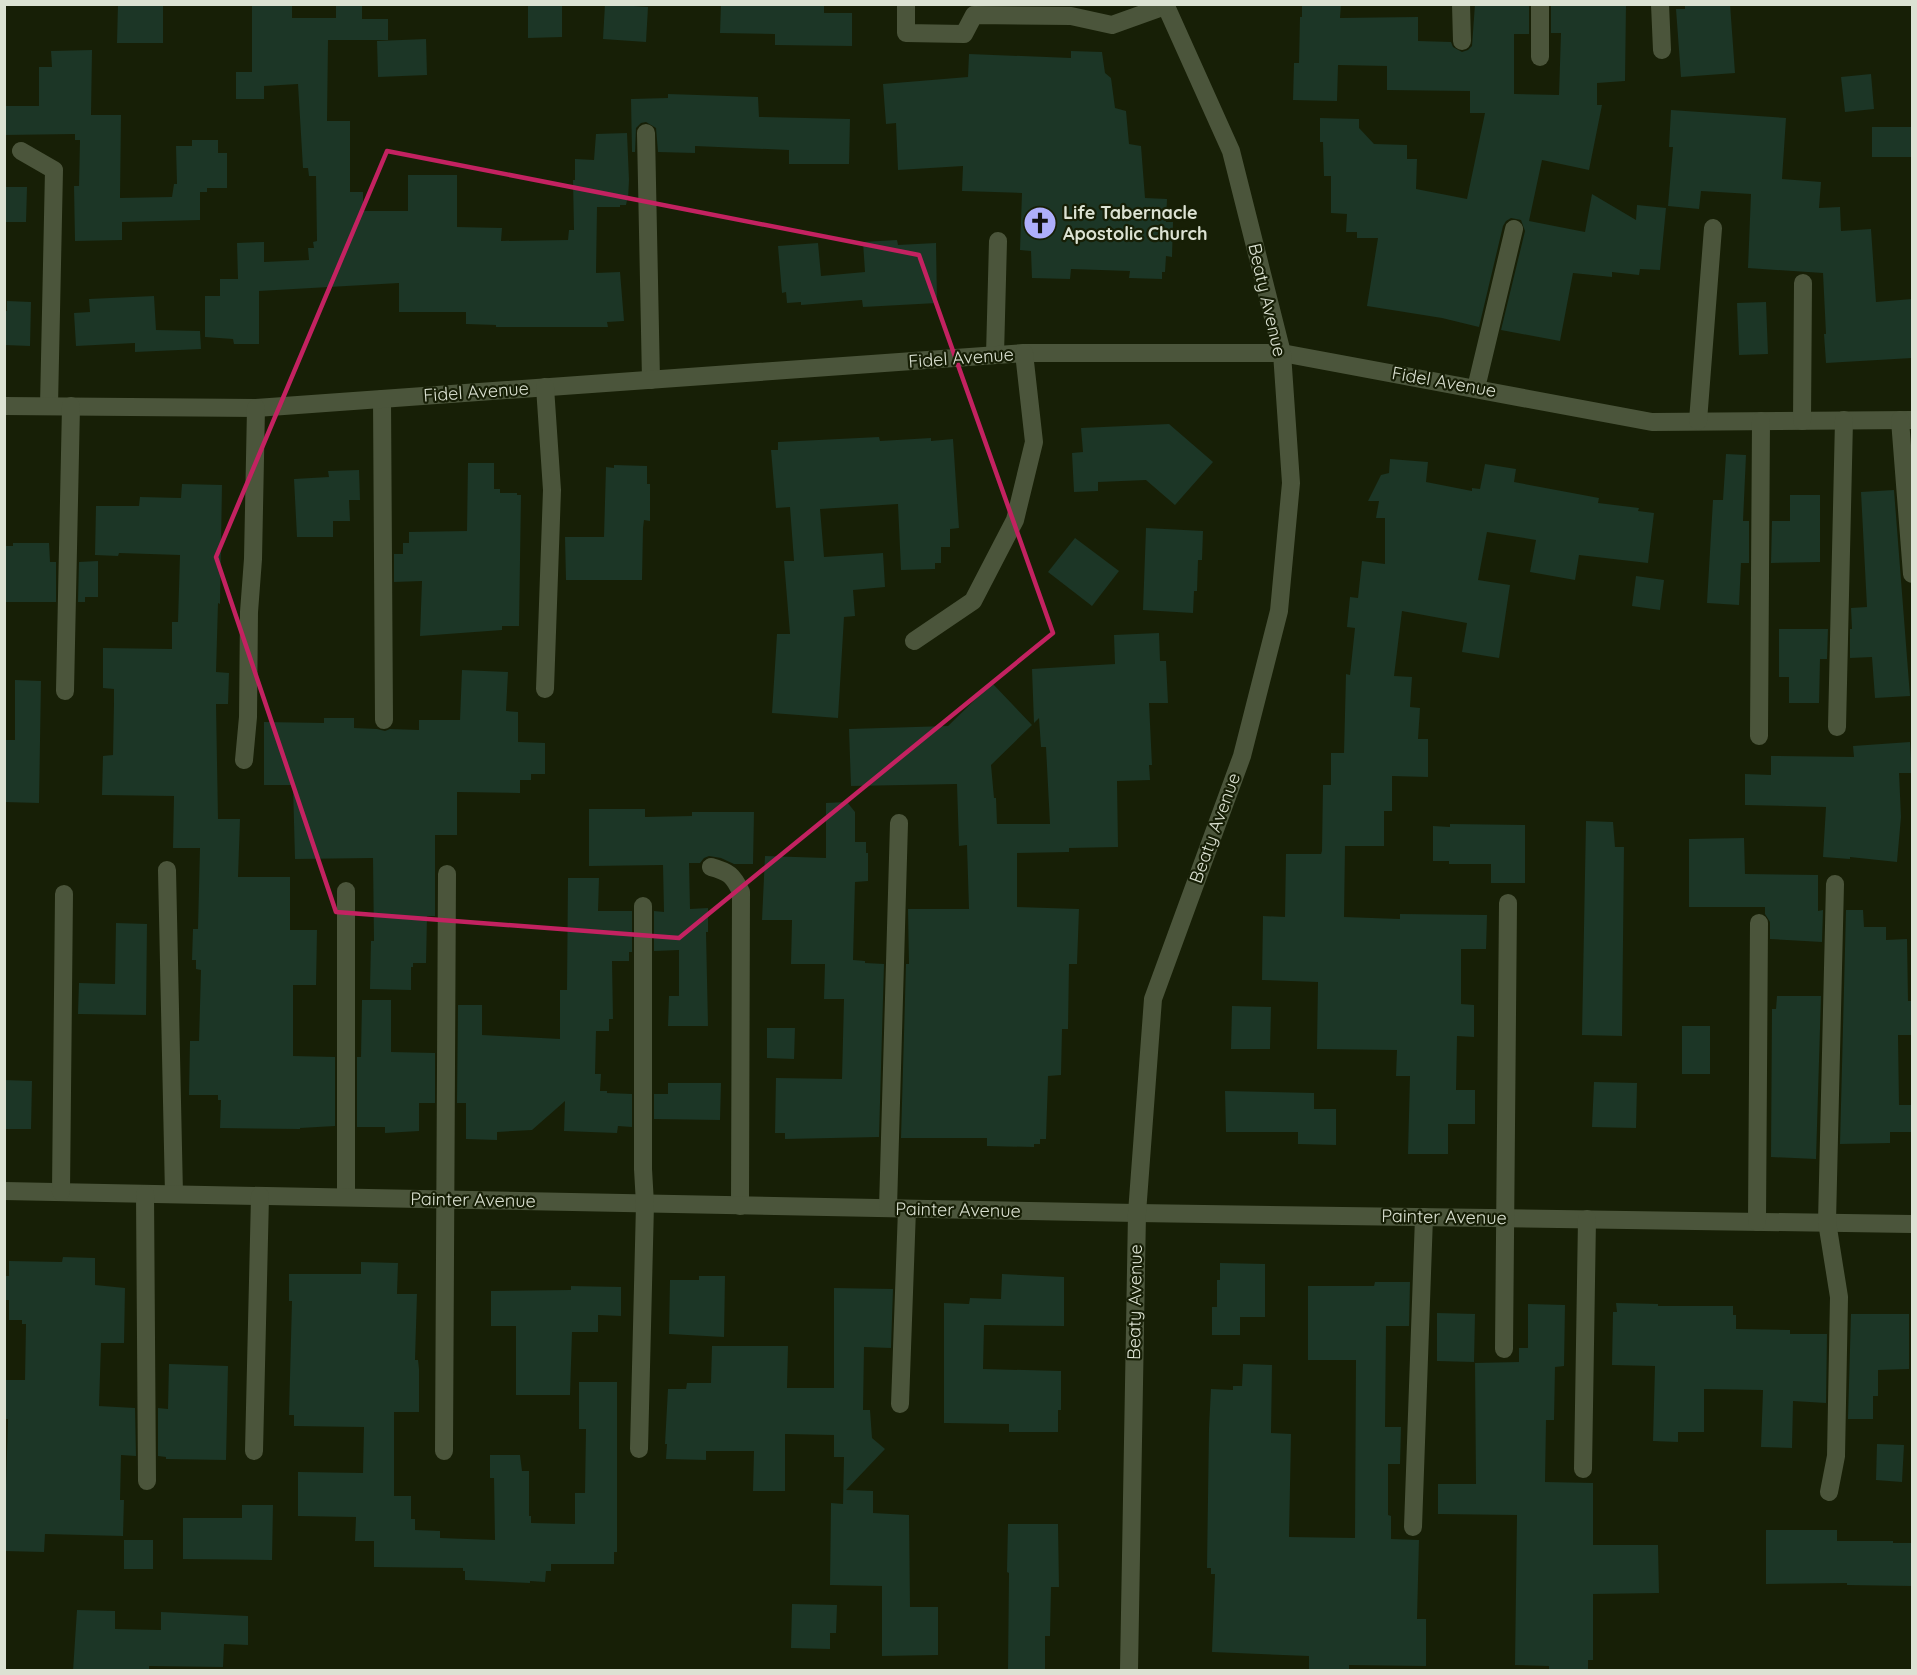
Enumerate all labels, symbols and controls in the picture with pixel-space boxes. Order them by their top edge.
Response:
place label: Life Tabernacle Apostolic Church [1063,201,1207,245]
church icon: Life Tabernacle Apostolic Church [1022,205,1058,241]
street label: Beaty Avenue [1243,241,1292,359]
street label: Fidel Avenue [907,342,1015,373]
street label: Fidel Avenue [1390,361,1498,402]
street label: Fidel Avenue [422,376,530,407]
street label: Beaty Avenue [1184,770,1245,886]
street label: Painter Avenue [410,1187,536,1212]
street label: Painter Avenue [895,1197,1021,1222]
street label: Painter Avenue [1381,1204,1507,1229]
street label: Beaty Avenue [1122,1244,1147,1360]

